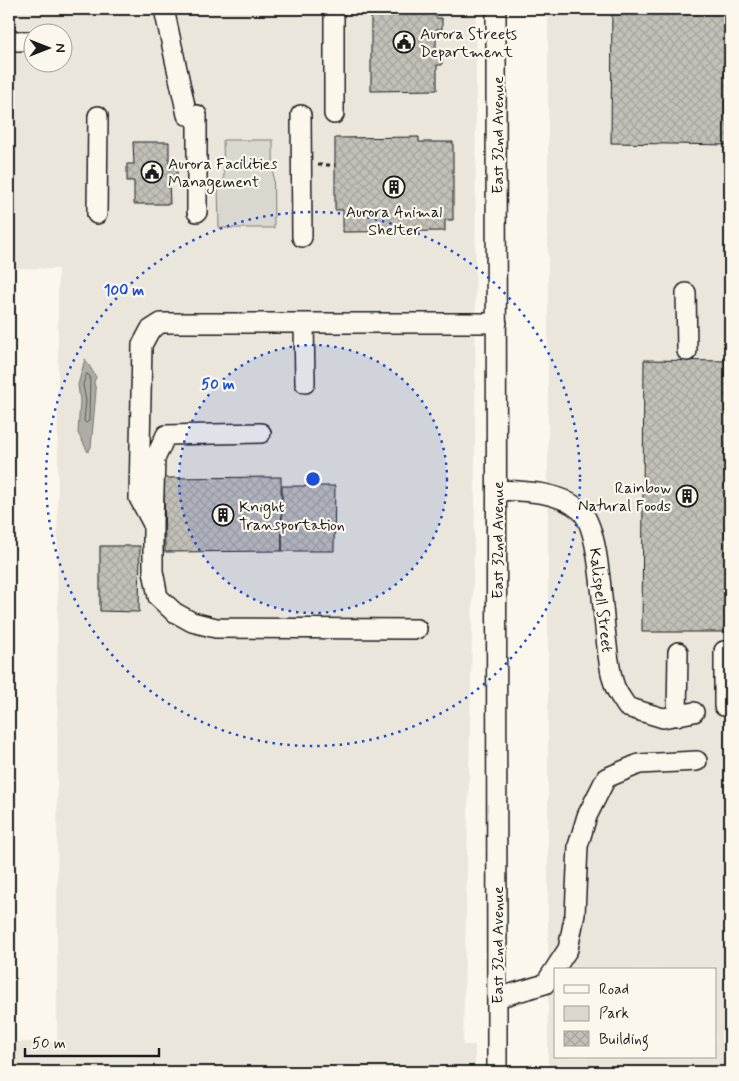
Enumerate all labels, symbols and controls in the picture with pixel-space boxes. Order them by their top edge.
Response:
north arrow [22,22,72,72]
place label: Aurora Streets Department [420,24,517,63]
public building icon: Aurora Streets Department [392,30,416,54]
text: N [51,43,69,53]
street label: East 32nd Avenue [488,76,509,194]
place label: Aurora Facilities Management [168,154,278,194]
public building icon: Aurora Facilities Management [140,160,164,184]
building icon: Aurora Animal Shelter [382,175,406,199]
place label: Aurora Animal Shelter [346,202,442,241]
text: 100 m [104,281,144,301]
text: 50 m [201,375,235,395]
centre of rings [304,470,322,488]
place label: Rainbow Natural Foods [578,478,671,517]
street label: East 32nd Avenue [488,481,509,599]
building icon: Rainbow Natural Foods [675,484,699,508]
place label: Knight Transportation [239,497,345,536]
building icon: Knight Transportation [211,503,235,527]
street label: Kalispell Street [584,547,617,654]
street label: East 32nd Avenue [488,886,509,1004]
legend [554,968,716,1058]
text: Road [599,980,629,1000]
text: Park [599,1004,629,1024]
scale bar [25,1026,159,1058]
text: Building [599,1030,649,1051]
text: 50 m [32,1034,66,1054]

